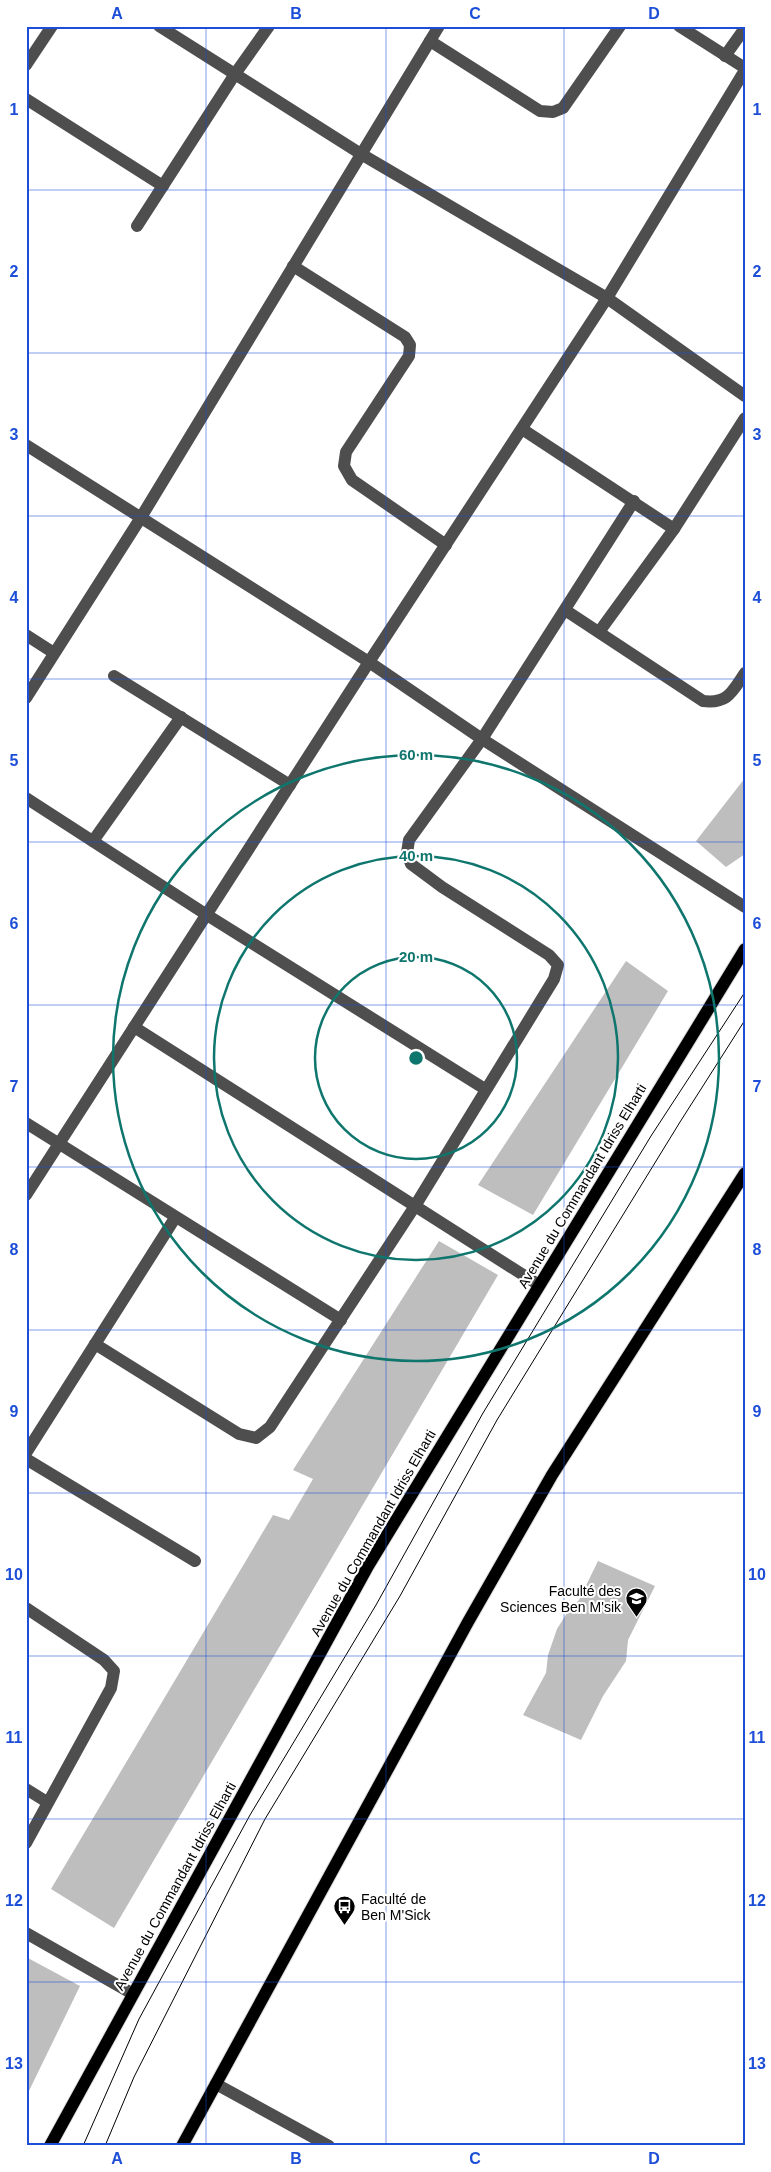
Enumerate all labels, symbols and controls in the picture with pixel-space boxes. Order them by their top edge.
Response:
text: A [111,5,123,22]
text: B [290,5,302,22]
text: C [469,5,481,22]
text: D [648,5,660,22]
text: 1 [10,101,19,118]
text: 1 [753,101,762,118]
text: 2 [10,263,19,280]
text: 2 [753,263,762,280]
text: 3 [10,426,19,443]
text: 3 [753,426,762,443]
text: 4 [10,589,19,606]
text: 4 [753,589,762,606]
text: 60 m [399,746,433,763]
text: 5 [10,752,19,769]
text: 5 [753,752,762,769]
text: 40 m [399,847,433,864]
text: 6 [10,915,19,932]
text: 6 [753,915,762,932]
text: 20 m [399,948,433,965]
centre of rings [407,1049,425,1067]
text: 7 [10,1078,19,1095]
text: 7 [753,1078,762,1095]
street label: Avenue du Commandant Idriss Elharti [514,1081,650,1291]
text: 8 [10,1241,19,1258]
text: 8 [753,1241,762,1258]
text: 9 [10,1403,19,1420]
text: 9 [753,1403,762,1420]
street label: Avenue du Commandant Idriss Elharti [307,1427,439,1639]
text: 10 [5,1566,23,1583]
text: 10 [748,1566,766,1583]
place label: Faculté des Sciences Ben M'sik [500,1583,622,1615]
school or university icon: Faculté des Sciences Ben M'sik [625,1587,649,1618]
text: 11 [6,1729,23,1746]
text: 11 [749,1729,766,1746]
street label: Avenue du Commandant Idriss Elharti [111,1779,239,1993]
place label: Faculté de Ben M'Sick [361,1891,432,1923]
text: 12 [5,1892,23,1909]
text: 12 [748,1892,766,1909]
bus stop icon: Faculté de Ben M'Sick [333,1895,357,1926]
text: 13 [5,2055,23,2072]
text: 13 [748,2055,766,2072]
text: A [111,2150,123,2167]
text: B [290,2150,302,2167]
text: C [469,2150,481,2167]
text: D [648,2150,660,2167]

